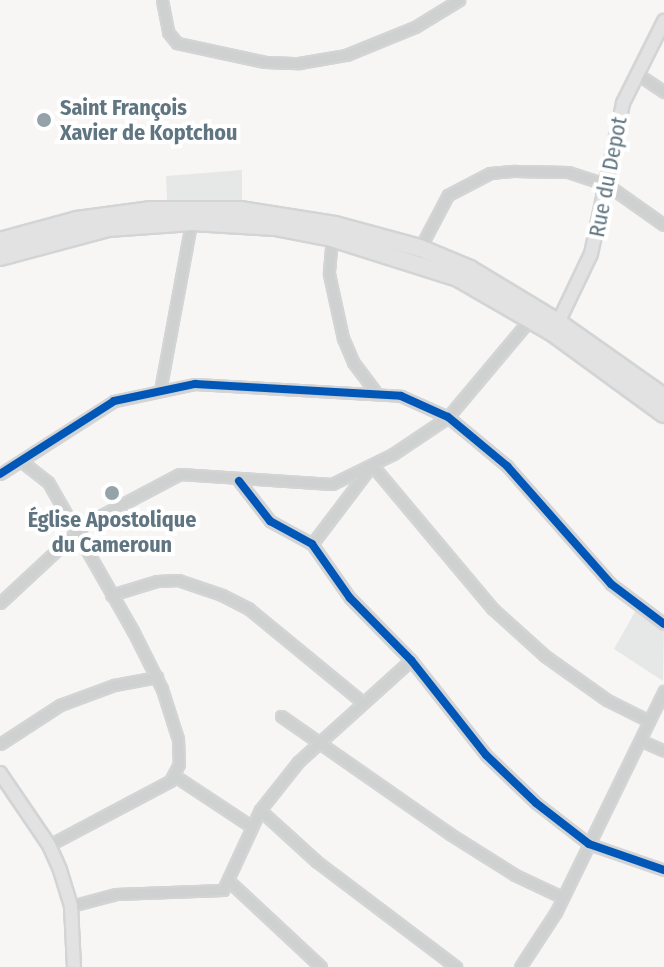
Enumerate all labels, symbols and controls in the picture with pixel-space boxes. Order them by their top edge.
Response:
place label: Saint François Xavier de Koptchou [60,94,237,146]
marker: Saint François Xavier de Koptchou [35,111,53,129]
street label: Rue du Depot [583,115,633,239]
marker: Église Apostolique du Cameroun [103,484,121,502]
place label: Église Apostolique du Cameroun [28,506,196,558]

